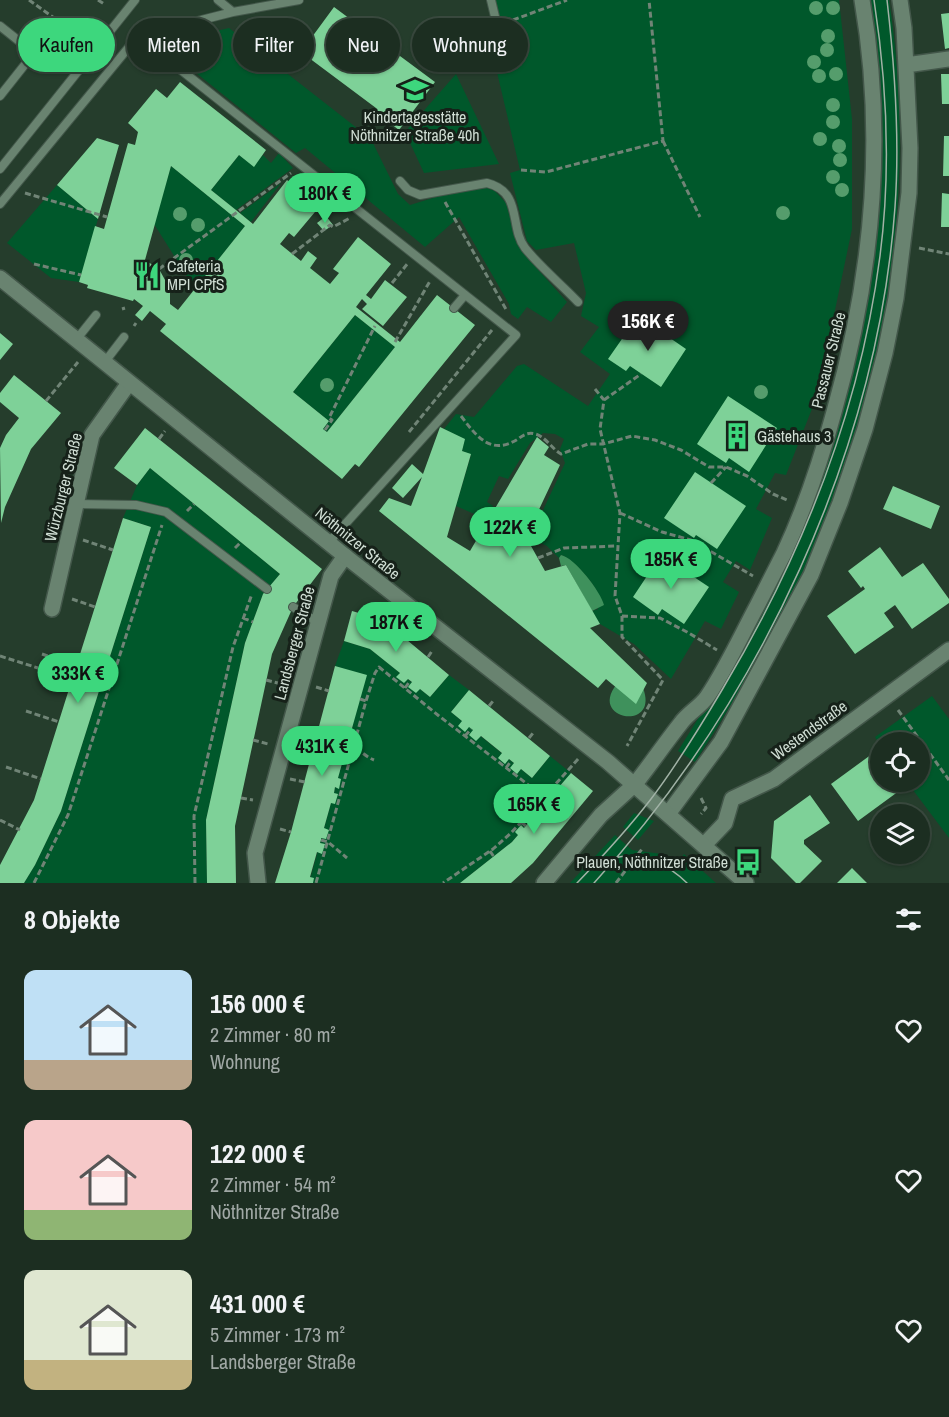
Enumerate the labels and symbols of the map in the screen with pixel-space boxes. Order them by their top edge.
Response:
school or university icon: Kindertagesstätte Nöthnitzer Straße 40h [400,75,430,105]
place label: Kindertagesstätte Nöthnitzer Straße 40h [350,106,480,146]
pin: 180K € [276,173,374,224]
place label: Cafeteria MPI CPfS [167,255,225,295]
restaurant icon: Cafeteria MPI CPfS [132,260,162,290]
pin: 156K € [599,301,697,352]
street label: Passauer Straße [805,310,851,410]
building icon: Gästehaus 3 [722,421,752,451]
place label: Gästehaus 3 [757,425,831,447]
street label: Würzburger Straße [39,430,87,544]
street label: Nöthnitzer Straße [311,502,405,584]
pin: 122K € [461,507,559,558]
pin: 185K € [622,539,720,590]
street label: Landsberger Straße [268,584,320,702]
pin: 187K € [347,602,445,653]
pin: 333K € [29,653,127,704]
street label: Westendstraße [767,695,851,765]
pin: 431K € [273,726,371,777]
pin: 165K € [485,784,583,835]
bus stop icon: Plauen, Nöthnitzer Straße [733,847,763,877]
place label: Plauen, Nöthnitzer Straße [576,851,728,873]

